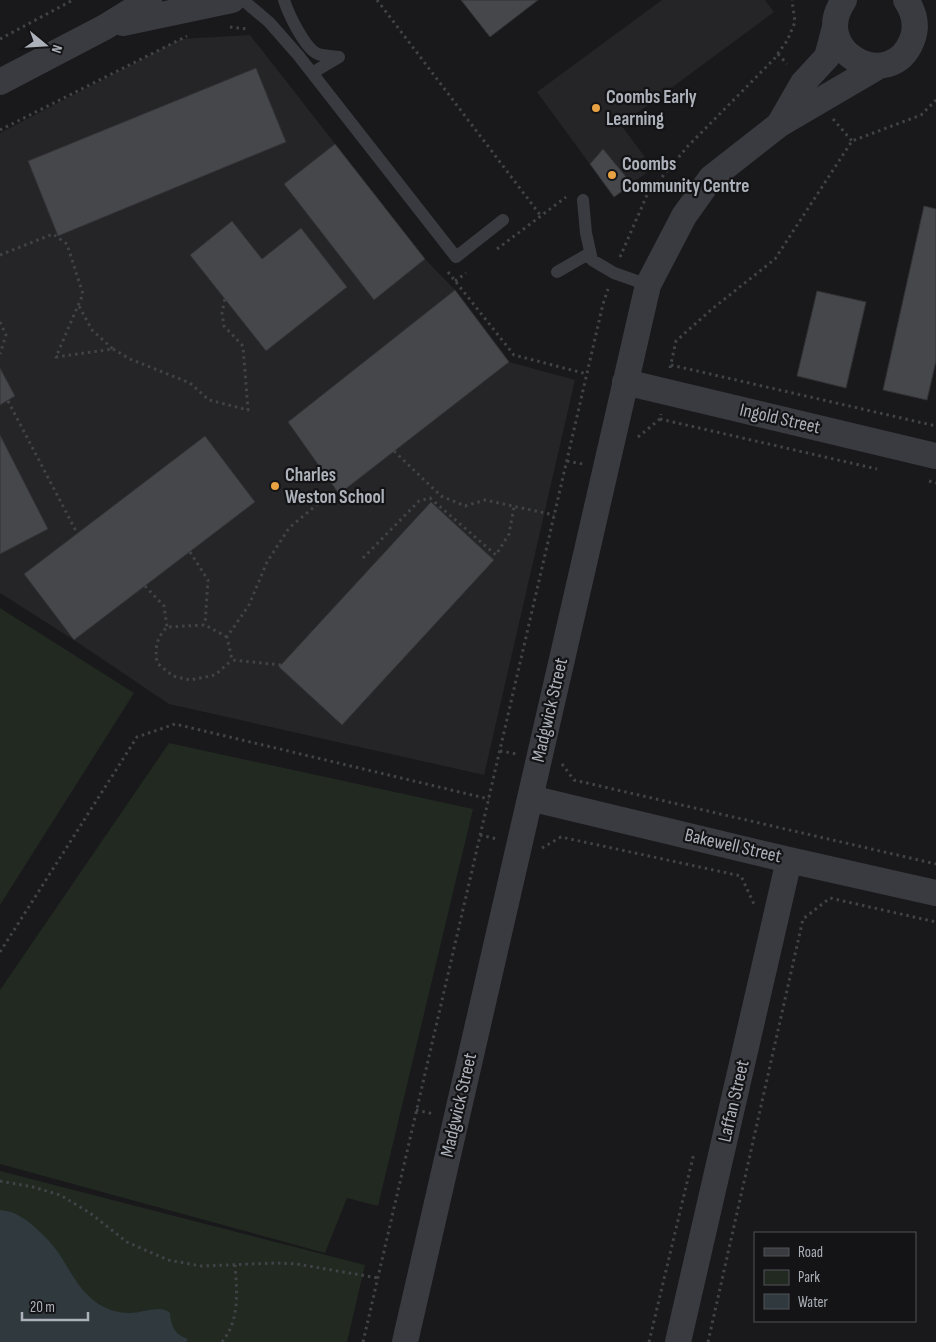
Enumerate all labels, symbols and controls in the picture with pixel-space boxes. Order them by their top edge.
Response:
north arrow [20,20,70,70]
text: N [48,43,66,55]
place label: Coombs Early Learning [606,86,697,131]
marker: Coombs Early Learning [590,102,602,114]
place label: Coombs Community Centre [622,153,749,198]
marker: Coombs Community Centre [606,169,618,181]
street label: Ingold Street [737,399,823,439]
place label: Charles Weston School [285,464,385,509]
marker: Charles Weston School [269,480,281,492]
street label: Madgwick Street [527,656,573,764]
street label: Bakewell Street [682,824,784,868]
street label: Madgwick Street [436,1051,482,1159]
street label: Laffan Street [713,1057,755,1144]
legend [754,1232,916,1322]
text: Road [798,1243,823,1262]
text: Park [798,1268,820,1287]
scale bar [22,1290,89,1322]
text: Water [798,1293,829,1312]
text: 20 m [30,1298,55,1317]

